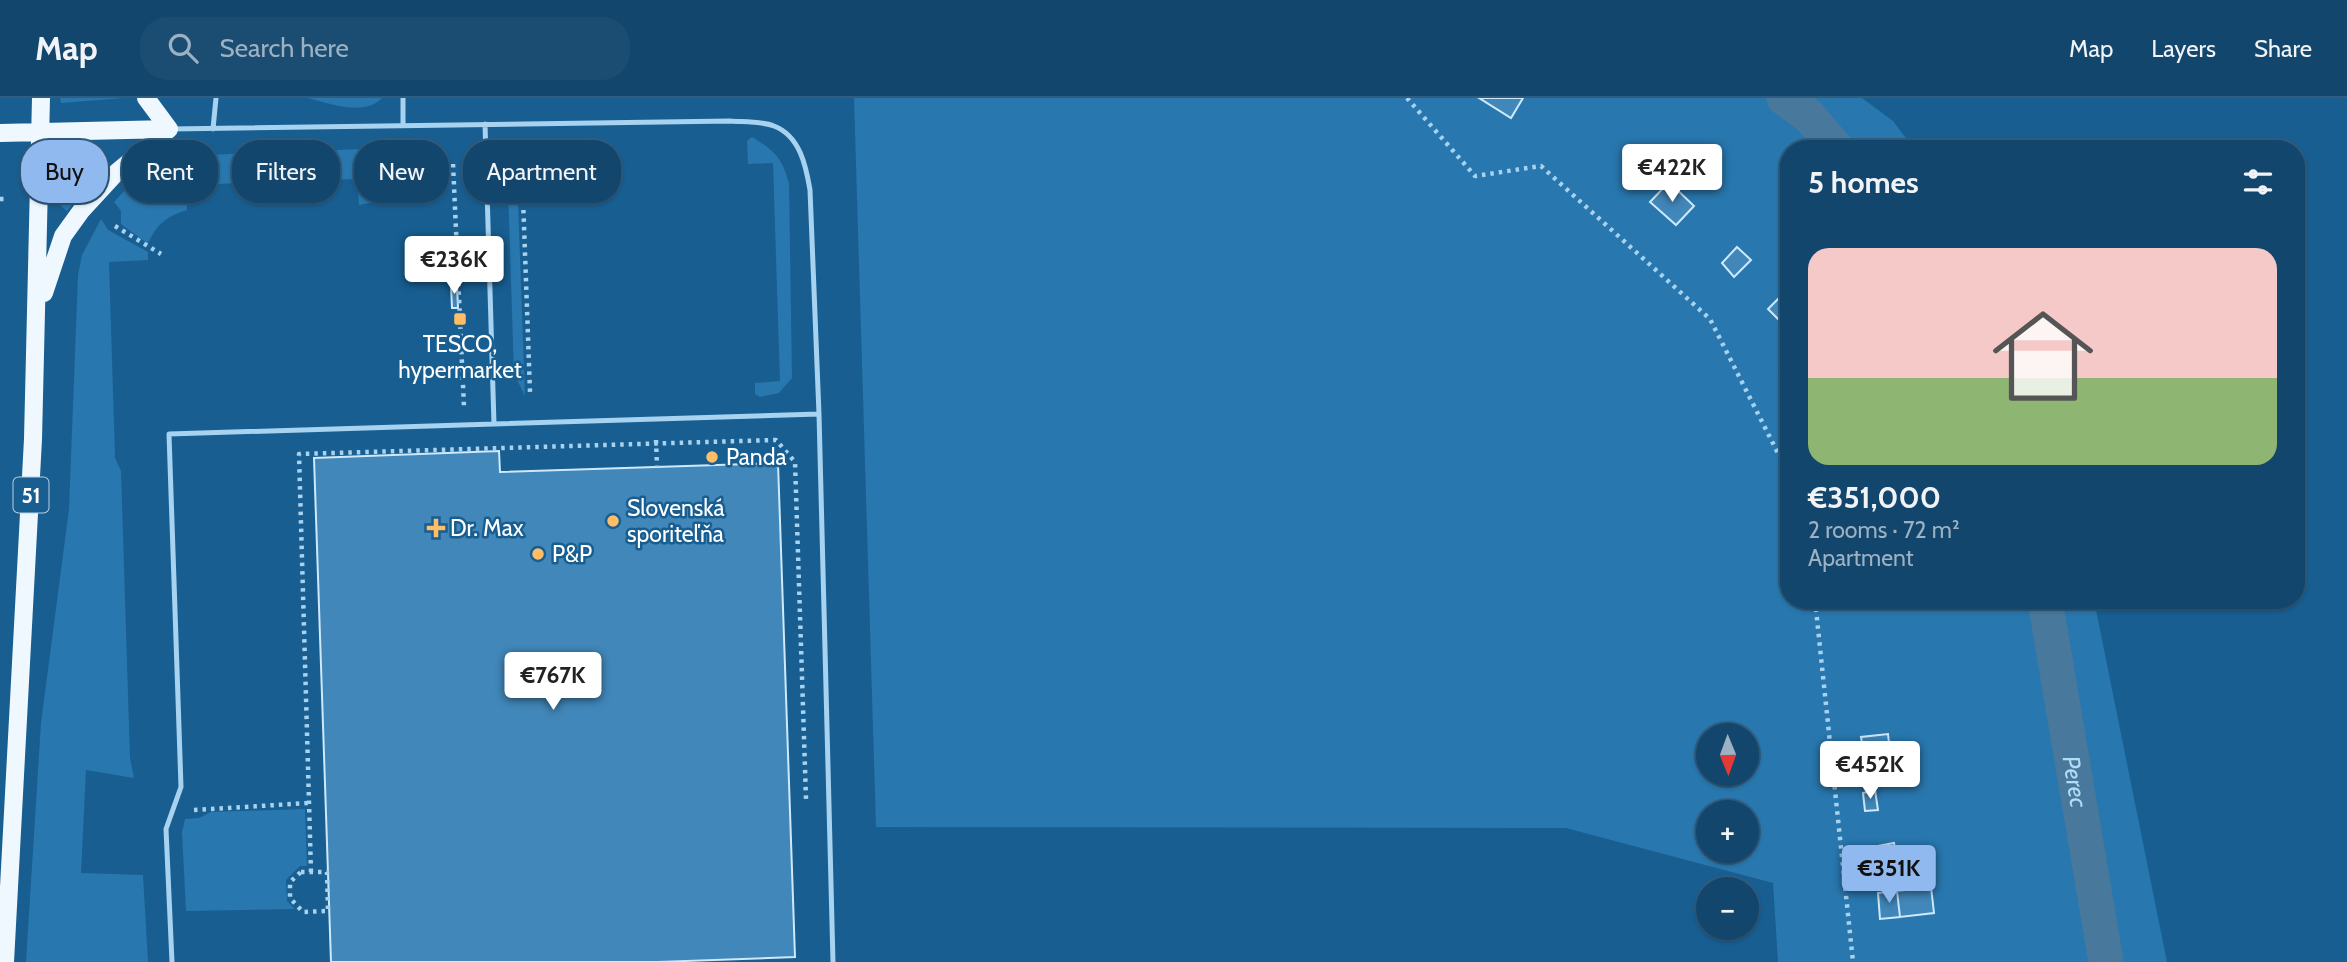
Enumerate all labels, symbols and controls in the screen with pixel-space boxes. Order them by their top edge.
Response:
search box [140,17,630,80]
text: Map [35,28,98,68]
icon: search [164,29,202,67]
text: Search here [220,32,349,64]
text: Map [2069,34,2113,63]
text: Layers [2151,34,2216,63]
text: Share [2254,34,2312,63]
chip: Buy [21,140,108,203]
chip: Rent [122,140,218,203]
chip: Filters [232,140,340,203]
chip: New [354,140,449,203]
chip: Apartment [463,140,621,203]
pin: €422K [1623,144,1721,204]
text: €422K [1638,153,1706,181]
icon: filters [2239,163,2277,201]
text: 5 homes [1808,164,1919,201]
pin: €236K [405,236,503,296]
text: €236K [421,245,487,273]
icon: home [1980,293,2106,419]
marker: TESCO, hypermarket [452,311,468,327]
place label: TESCO, hypermarket [398,330,522,384]
place label: Panda [726,443,787,471]
marker: Panda [704,449,720,465]
road number: 51 [14,478,48,512]
text: €351,000 [1808,479,1941,516]
place label: Slovenská sporiteľňa [627,494,725,548]
marker: Slovenská sporiteľňa [605,513,621,529]
place label: Dr. Max [450,514,524,542]
text: 2 rooms · 72 m² [1808,516,1960,544]
marker: Dr. Max [428,520,444,536]
place label: P&P [552,540,592,568]
text: Apartment [1808,544,1913,572]
marker: P&P [530,546,546,562]
pin: €767K [504,652,602,712]
text: €767K [520,661,586,689]
north arrow [1696,723,1759,786]
map controls [1696,723,1759,940]
pin: €452K [1821,742,1919,801]
text: €452K [1836,750,1904,778]
water label: Perec [2057,753,2094,810]
button: + [1696,800,1759,863]
pin: €351K [1840,846,1938,905]
text: €351K [1858,854,1920,882]
button: − [1696,877,1759,940]

